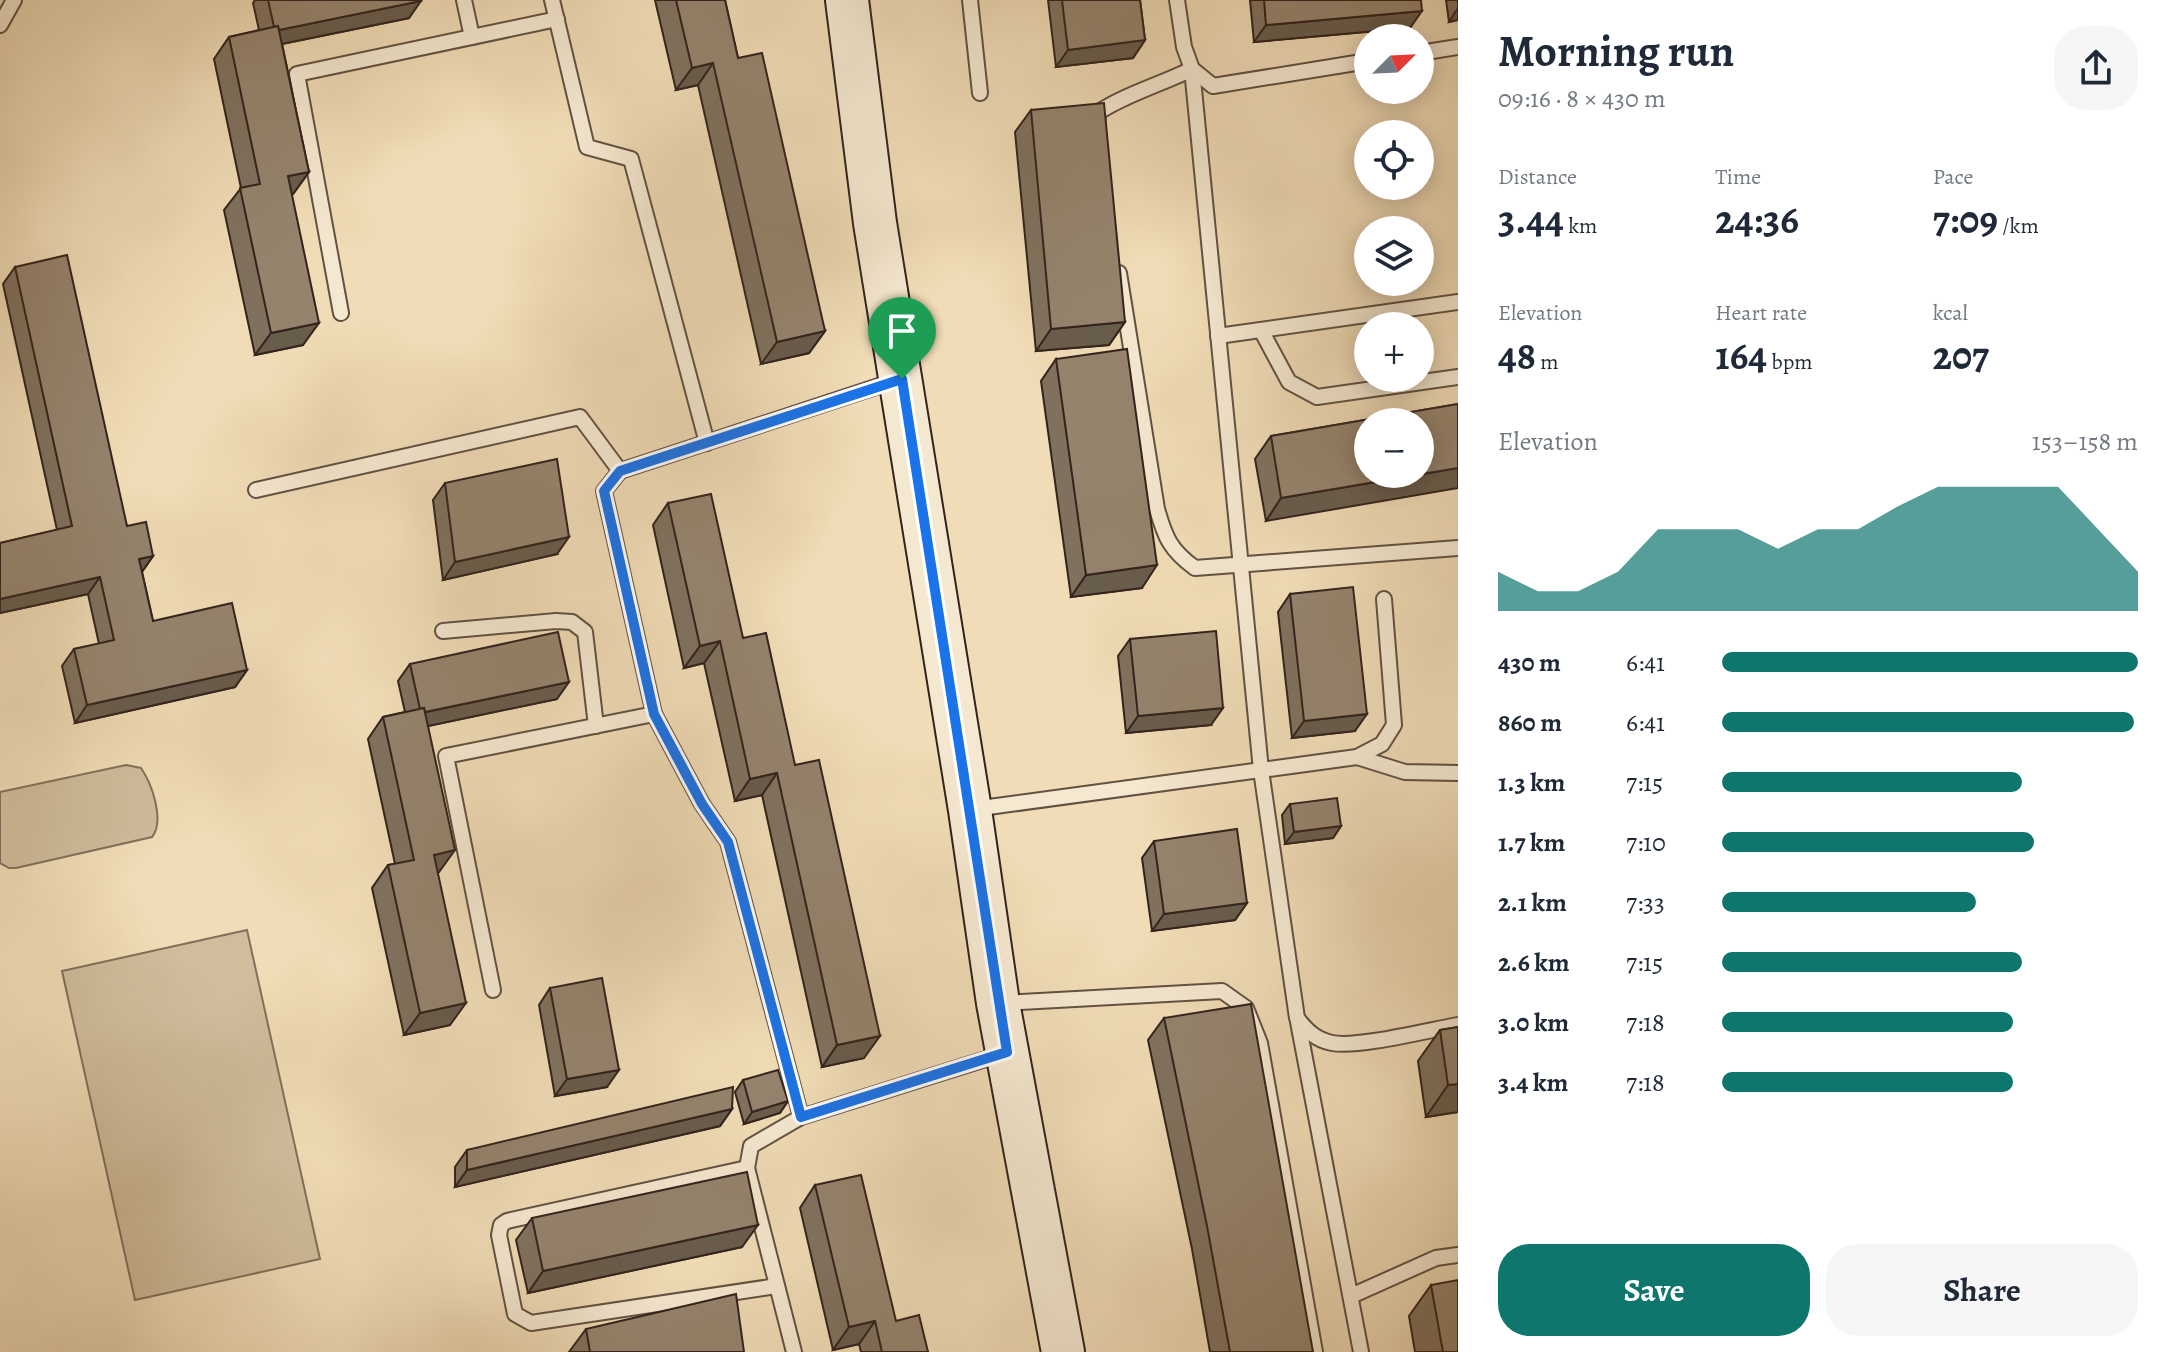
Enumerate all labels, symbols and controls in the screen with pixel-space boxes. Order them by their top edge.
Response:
text: Morning run [1498,21,1734,81]
north arrow [1354,24,1434,104]
map controls [1354,24,1434,488]
button: share [2054,26,2138,110]
text: 09:16 · 8 × 430 m [1498,81,1666,116]
button: locate [1354,120,1434,200]
text: Distance [1498,162,1577,192]
text: Time [1715,162,1761,192]
text: Pace [1933,162,1973,192]
text: 3.44 [1498,192,1564,247]
text: 24:36 [1715,192,1799,247]
text: 7:09 [1933,192,1998,247]
text: km [1564,211,1597,241]
text: /km [1998,211,2039,241]
button: layers [1354,216,1434,296]
pin [868,297,936,379]
text: Elevation [1498,298,1582,328]
text: Heart rate [1715,298,1807,328]
text: kcal [1933,298,1968,328]
icon: arrive [880,309,924,353]
button: + [1354,312,1434,392]
text: 48 [1498,328,1536,383]
text: 164 [1715,328,1767,383]
text: 207 [1933,328,1989,383]
text: m [1536,347,1559,377]
text: bpm [1767,347,1813,377]
button: − [1354,408,1434,488]
text: Elevation [1498,424,1598,459]
text: 153–158 m [2032,424,2138,459]
text: 430 m [1498,645,1561,680]
text: 6:41 [1626,645,1665,680]
text: 860 m [1498,705,1562,740]
text: 6:41 [1626,705,1665,740]
text: 1.3 km [1498,765,1565,800]
text: 7:15 [1626,765,1663,800]
text: 1.7 km [1498,825,1565,860]
text: 7:10 [1626,825,1666,860]
text: 2.1 km [1498,885,1567,920]
text: 7:33 [1626,885,1665,920]
text: 2.6 km [1498,945,1570,980]
text: 7:15 [1626,945,1663,980]
text: 3.0 km [1498,1005,1569,1040]
text: 7:18 [1626,1005,1665,1040]
text: 3.4 km [1498,1065,1568,1100]
text: 7:18 [1626,1065,1665,1100]
button: Save [1498,1244,1810,1336]
button: Share [1826,1244,2138,1336]

